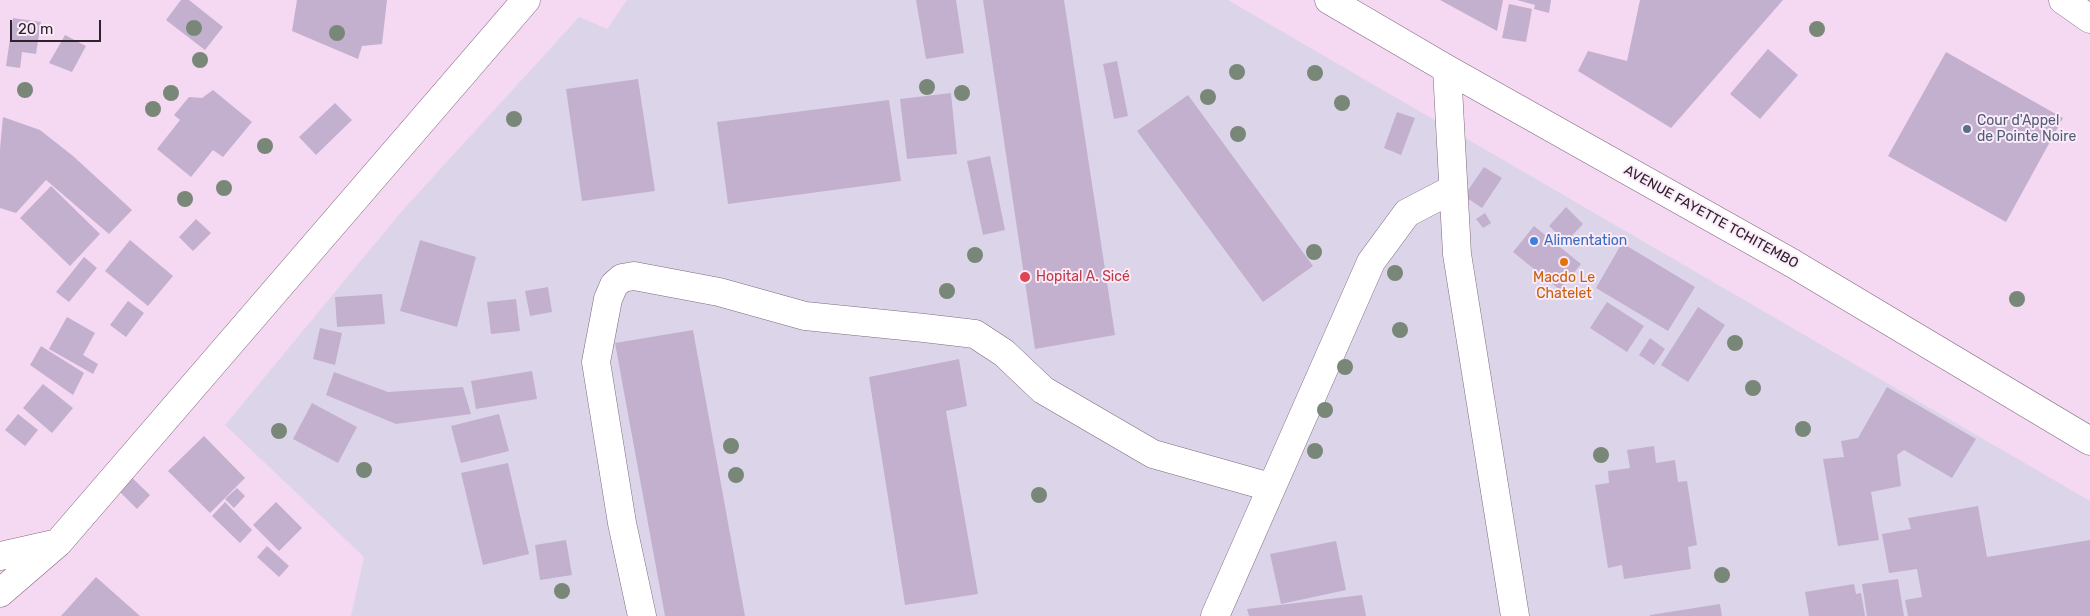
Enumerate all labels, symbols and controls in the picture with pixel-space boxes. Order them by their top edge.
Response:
scale bar [12,10,104,42]
text: 20 m [18,20,53,38]
place label: Cour d'Appel de Pointe Noire [1977,113,2076,146]
marker: Cour d'Appel de Pointe Noire [1961,123,1973,135]
street label: AVENUE FAYETTE TCHITEMBO [1621,162,1801,272]
place label: Alimentation [1544,233,1627,249]
marker: Alimentation [1528,235,1540,247]
marker: Macdo Le Chatelet [1558,256,1570,268]
place label: Hopital A. Sicé [1036,269,1130,285]
marker: Hopital A. Sicé [1018,270,1032,284]
place label: Macdo Le Chatelet [1533,270,1595,302]

